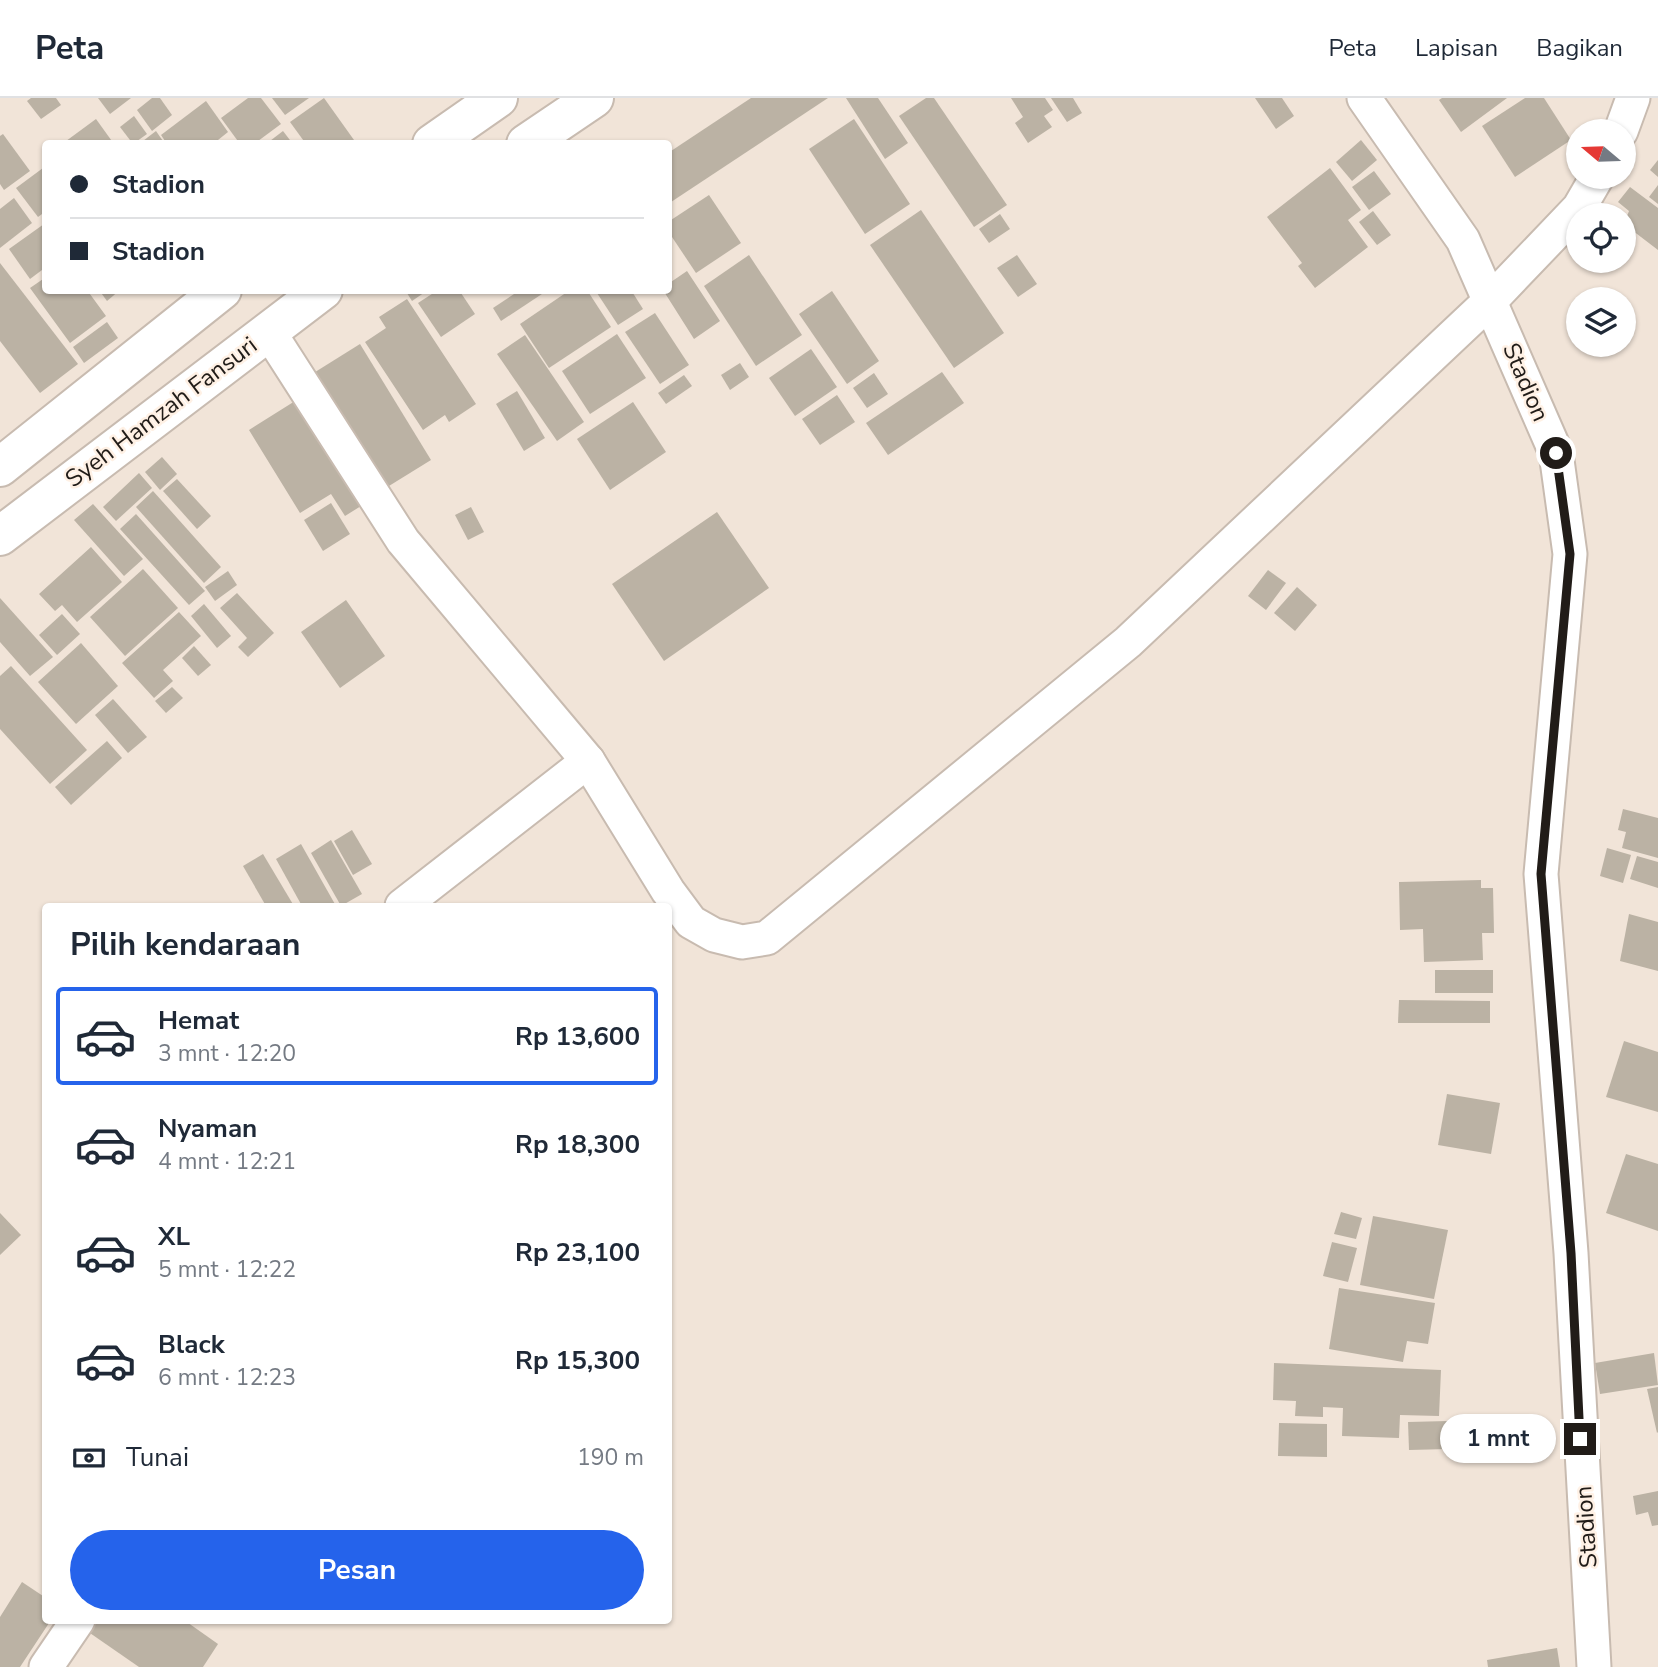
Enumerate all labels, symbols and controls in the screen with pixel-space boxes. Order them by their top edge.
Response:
text: Peta [35,26,104,71]
text: Peta [1328,32,1377,64]
text: Lapisan [1415,32,1498,64]
text: Bagikan [1536,32,1623,64]
north arrow [1566,119,1636,189]
map controls [1566,119,1636,357]
text: Stadion [112,167,205,202]
button: locate [1566,203,1636,273]
text: Stadion [112,234,205,269]
button: layers [1566,287,1636,357]
street label: Syeh Hamzah Fansuri [58,329,264,495]
street label: Stadion [1495,338,1557,426]
route start [1540,437,1572,469]
text: Pilih kendaraan [70,923,300,966]
text: Hemat [158,1003,239,1038]
icon: car [74,1005,137,1068]
text: Rp 13,600 [515,1019,640,1054]
text: 3 mnt · 12:20 [158,1038,296,1069]
text: Nyaman [158,1111,257,1146]
icon: car [74,1113,137,1176]
text: Rp 18,300 [515,1127,640,1162]
text: 4 mnt · 12:21 [158,1146,296,1177]
text: XL [158,1219,190,1254]
icon: car [74,1221,137,1284]
text: Rp 23,100 [515,1235,640,1270]
text: 5 mnt · 12:22 [158,1254,296,1285]
text: Black [158,1327,225,1362]
icon: car [74,1329,137,1392]
text: Rp 15,300 [515,1343,640,1378]
text: 6 mnt · 12:23 [158,1362,296,1393]
callout: 1 mnt [1440,1414,1556,1464]
text: 1 mnt [1467,1423,1529,1454]
route end [1564,1423,1596,1455]
icon: cash [70,1439,108,1477]
text: Tunai [126,1440,189,1475]
text: 190 m [577,1442,644,1473]
street label: Stadion [1567,1485,1605,1569]
button: Pesan [70,1530,644,1610]

